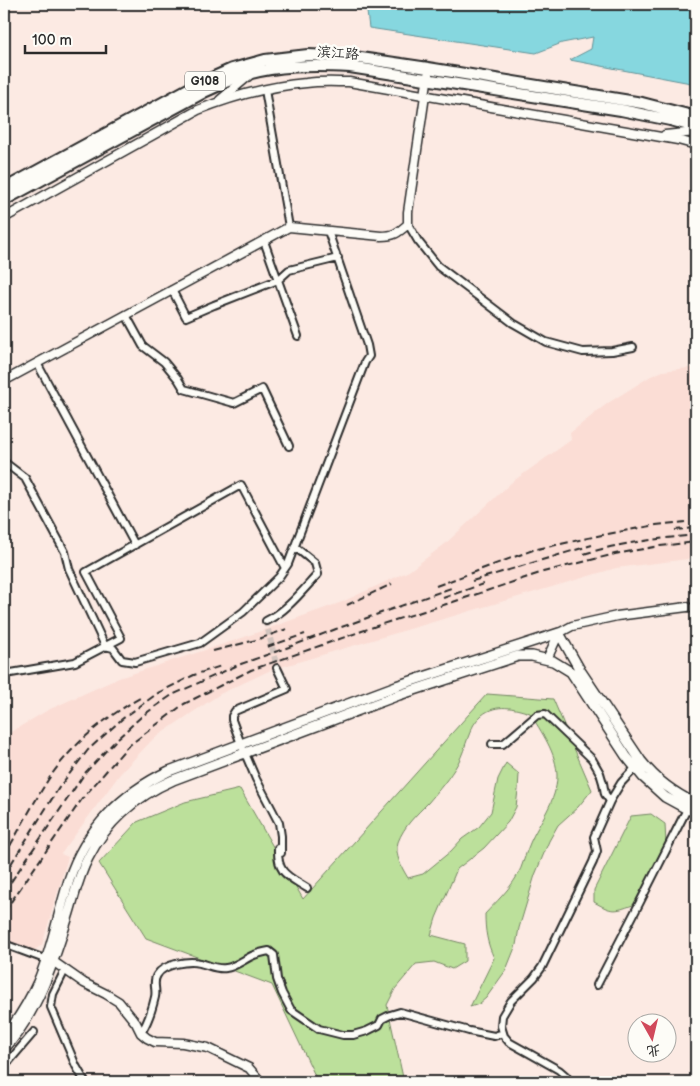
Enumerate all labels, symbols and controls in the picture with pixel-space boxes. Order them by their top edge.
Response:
scale bar [25,22,106,54]
text: 100 m [32,31,72,50]
street label: 滨江路 [316,43,360,63]
road number: G108 [185,72,225,90]
north arrow [628,1014,678,1064]
text: 北 [646,1041,662,1060]

